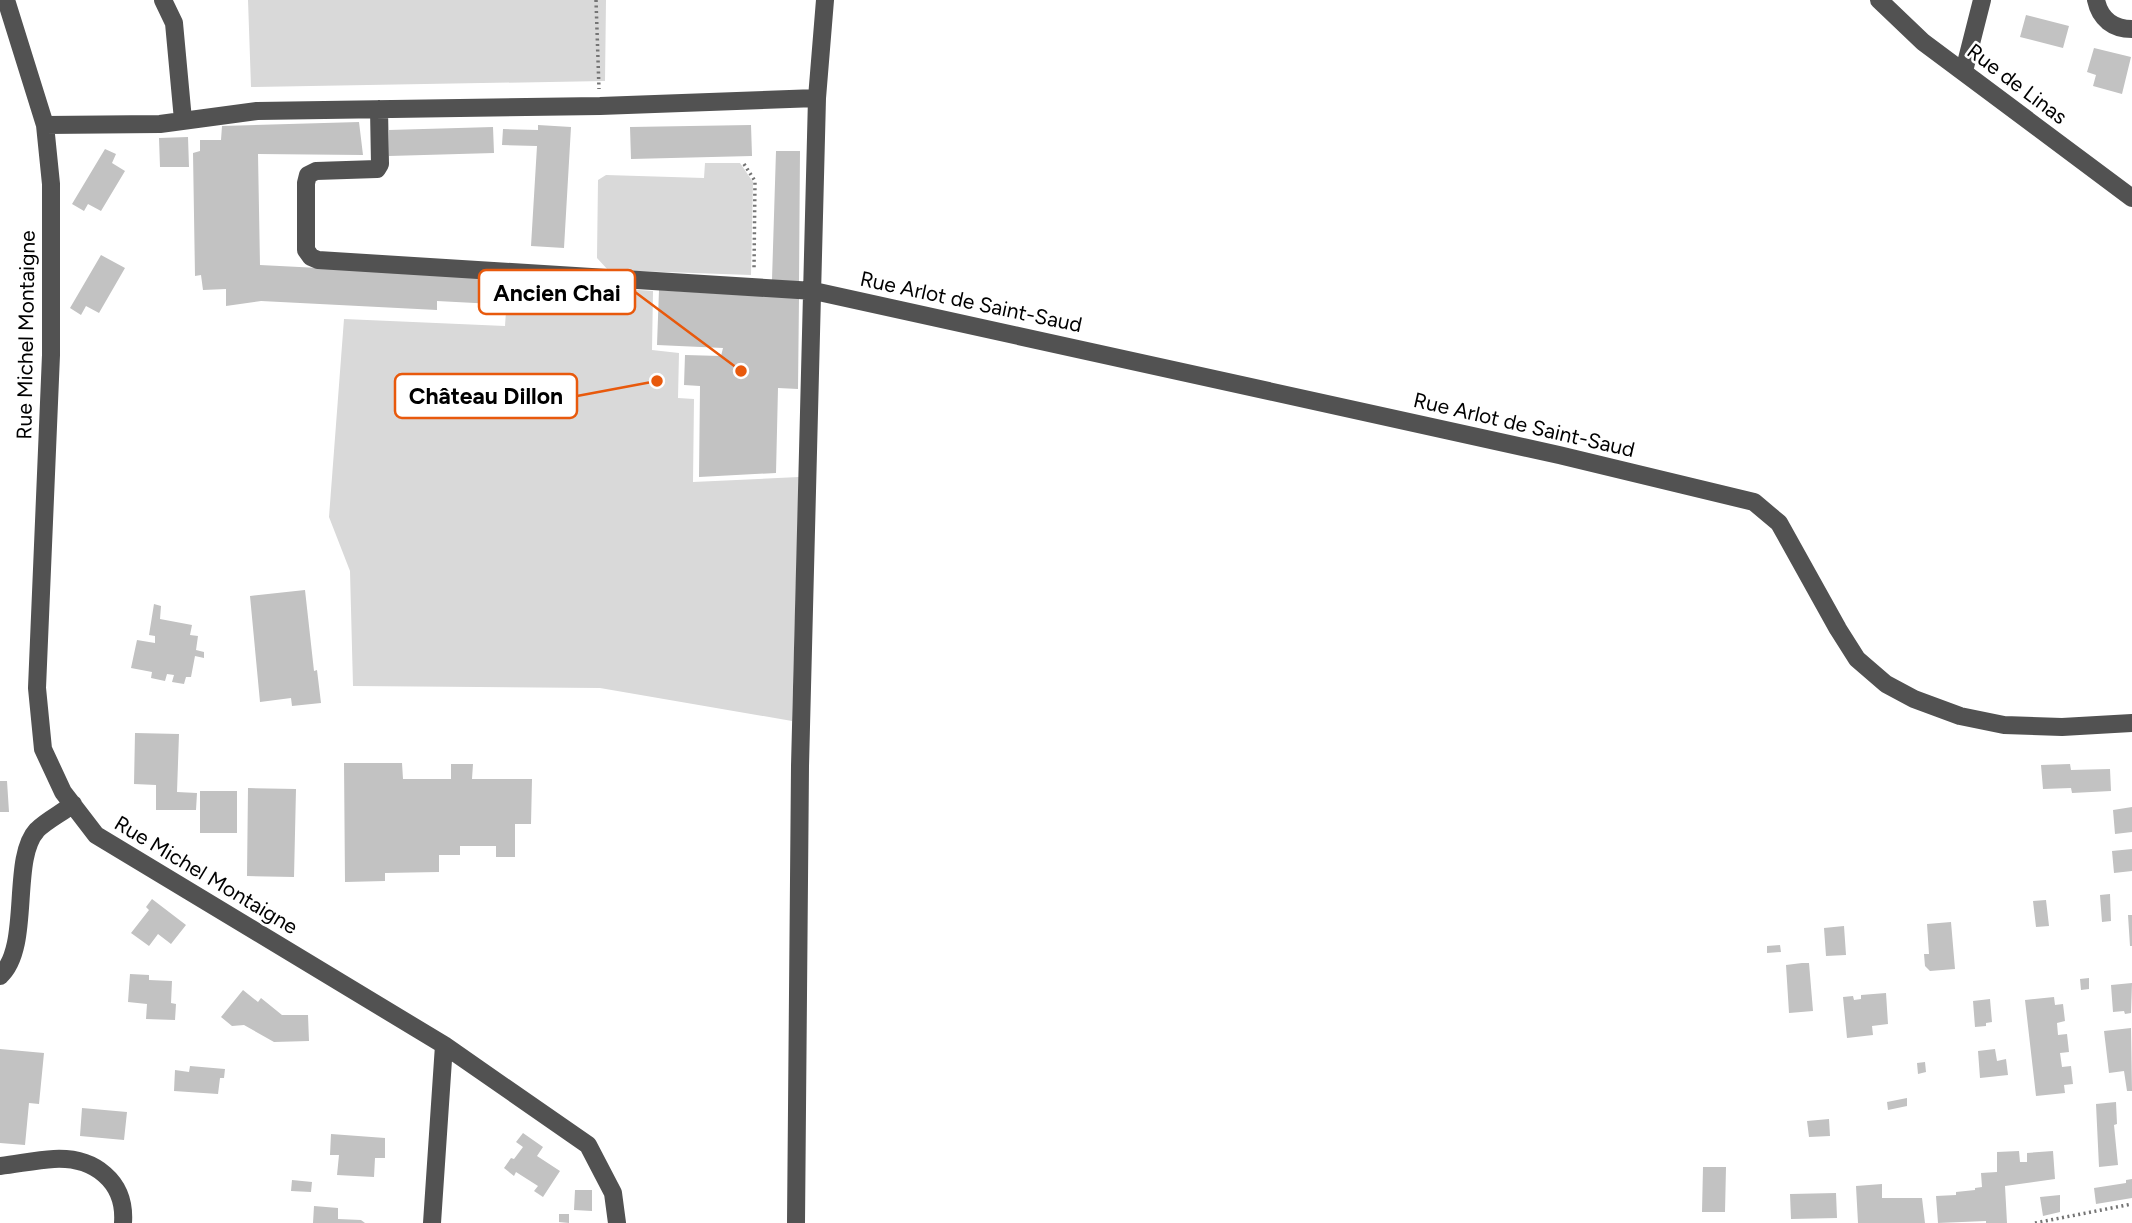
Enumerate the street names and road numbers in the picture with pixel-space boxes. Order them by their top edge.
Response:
street label: Rue de Linas [1962,38,2072,129]
street label: Rue Michel Montaigne [11,230,40,440]
street label: Rue Arlot de Saint-Saud [858,266,1084,337]
street label: Rue Arlot de Saint-Saud [1411,387,1637,462]
street label: Rue Michel Montaigne [110,810,302,939]

